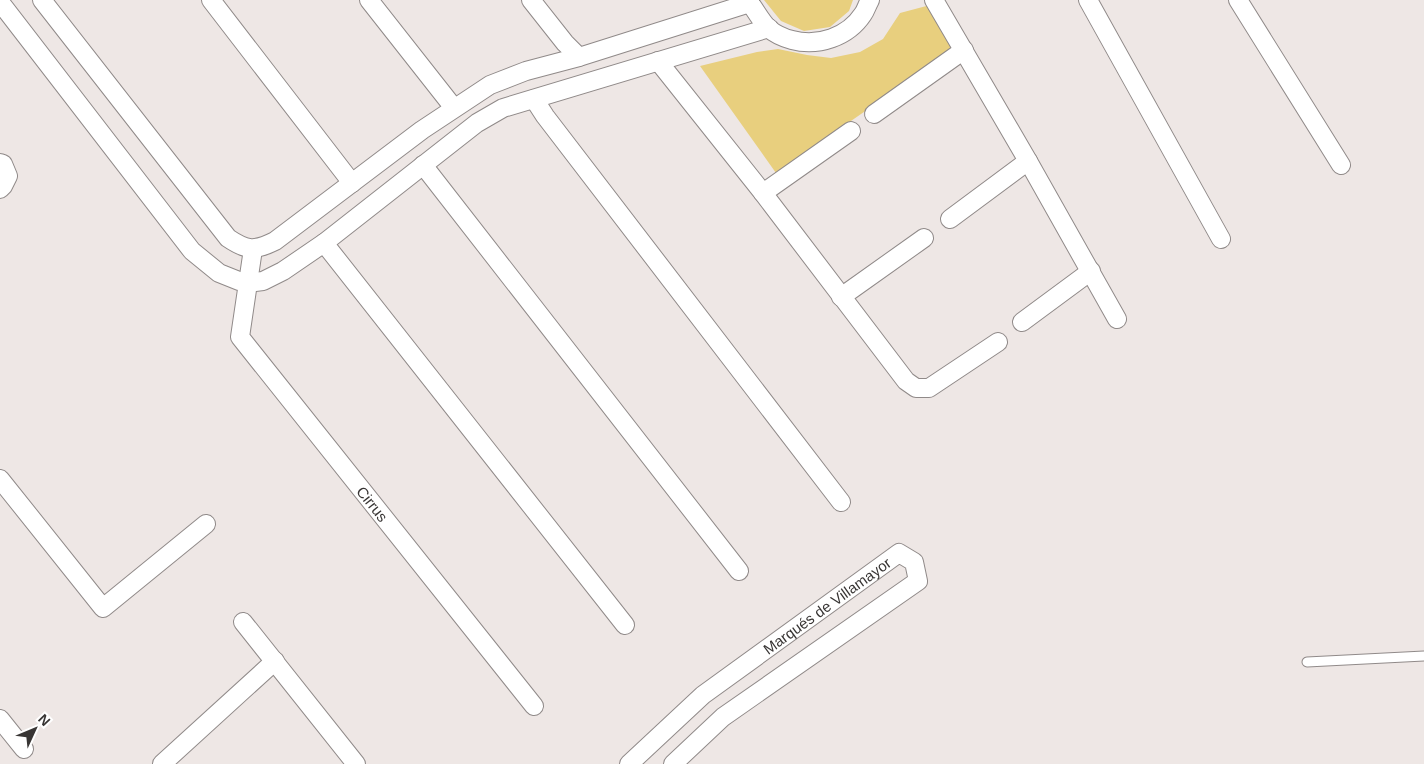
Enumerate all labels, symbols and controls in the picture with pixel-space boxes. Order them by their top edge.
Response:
street label: Cirrus [354,483,392,525]
street label: Marqués de Villamayor [760,554,894,657]
north arrow [10,704,60,754]
text: N [35,711,54,729]

